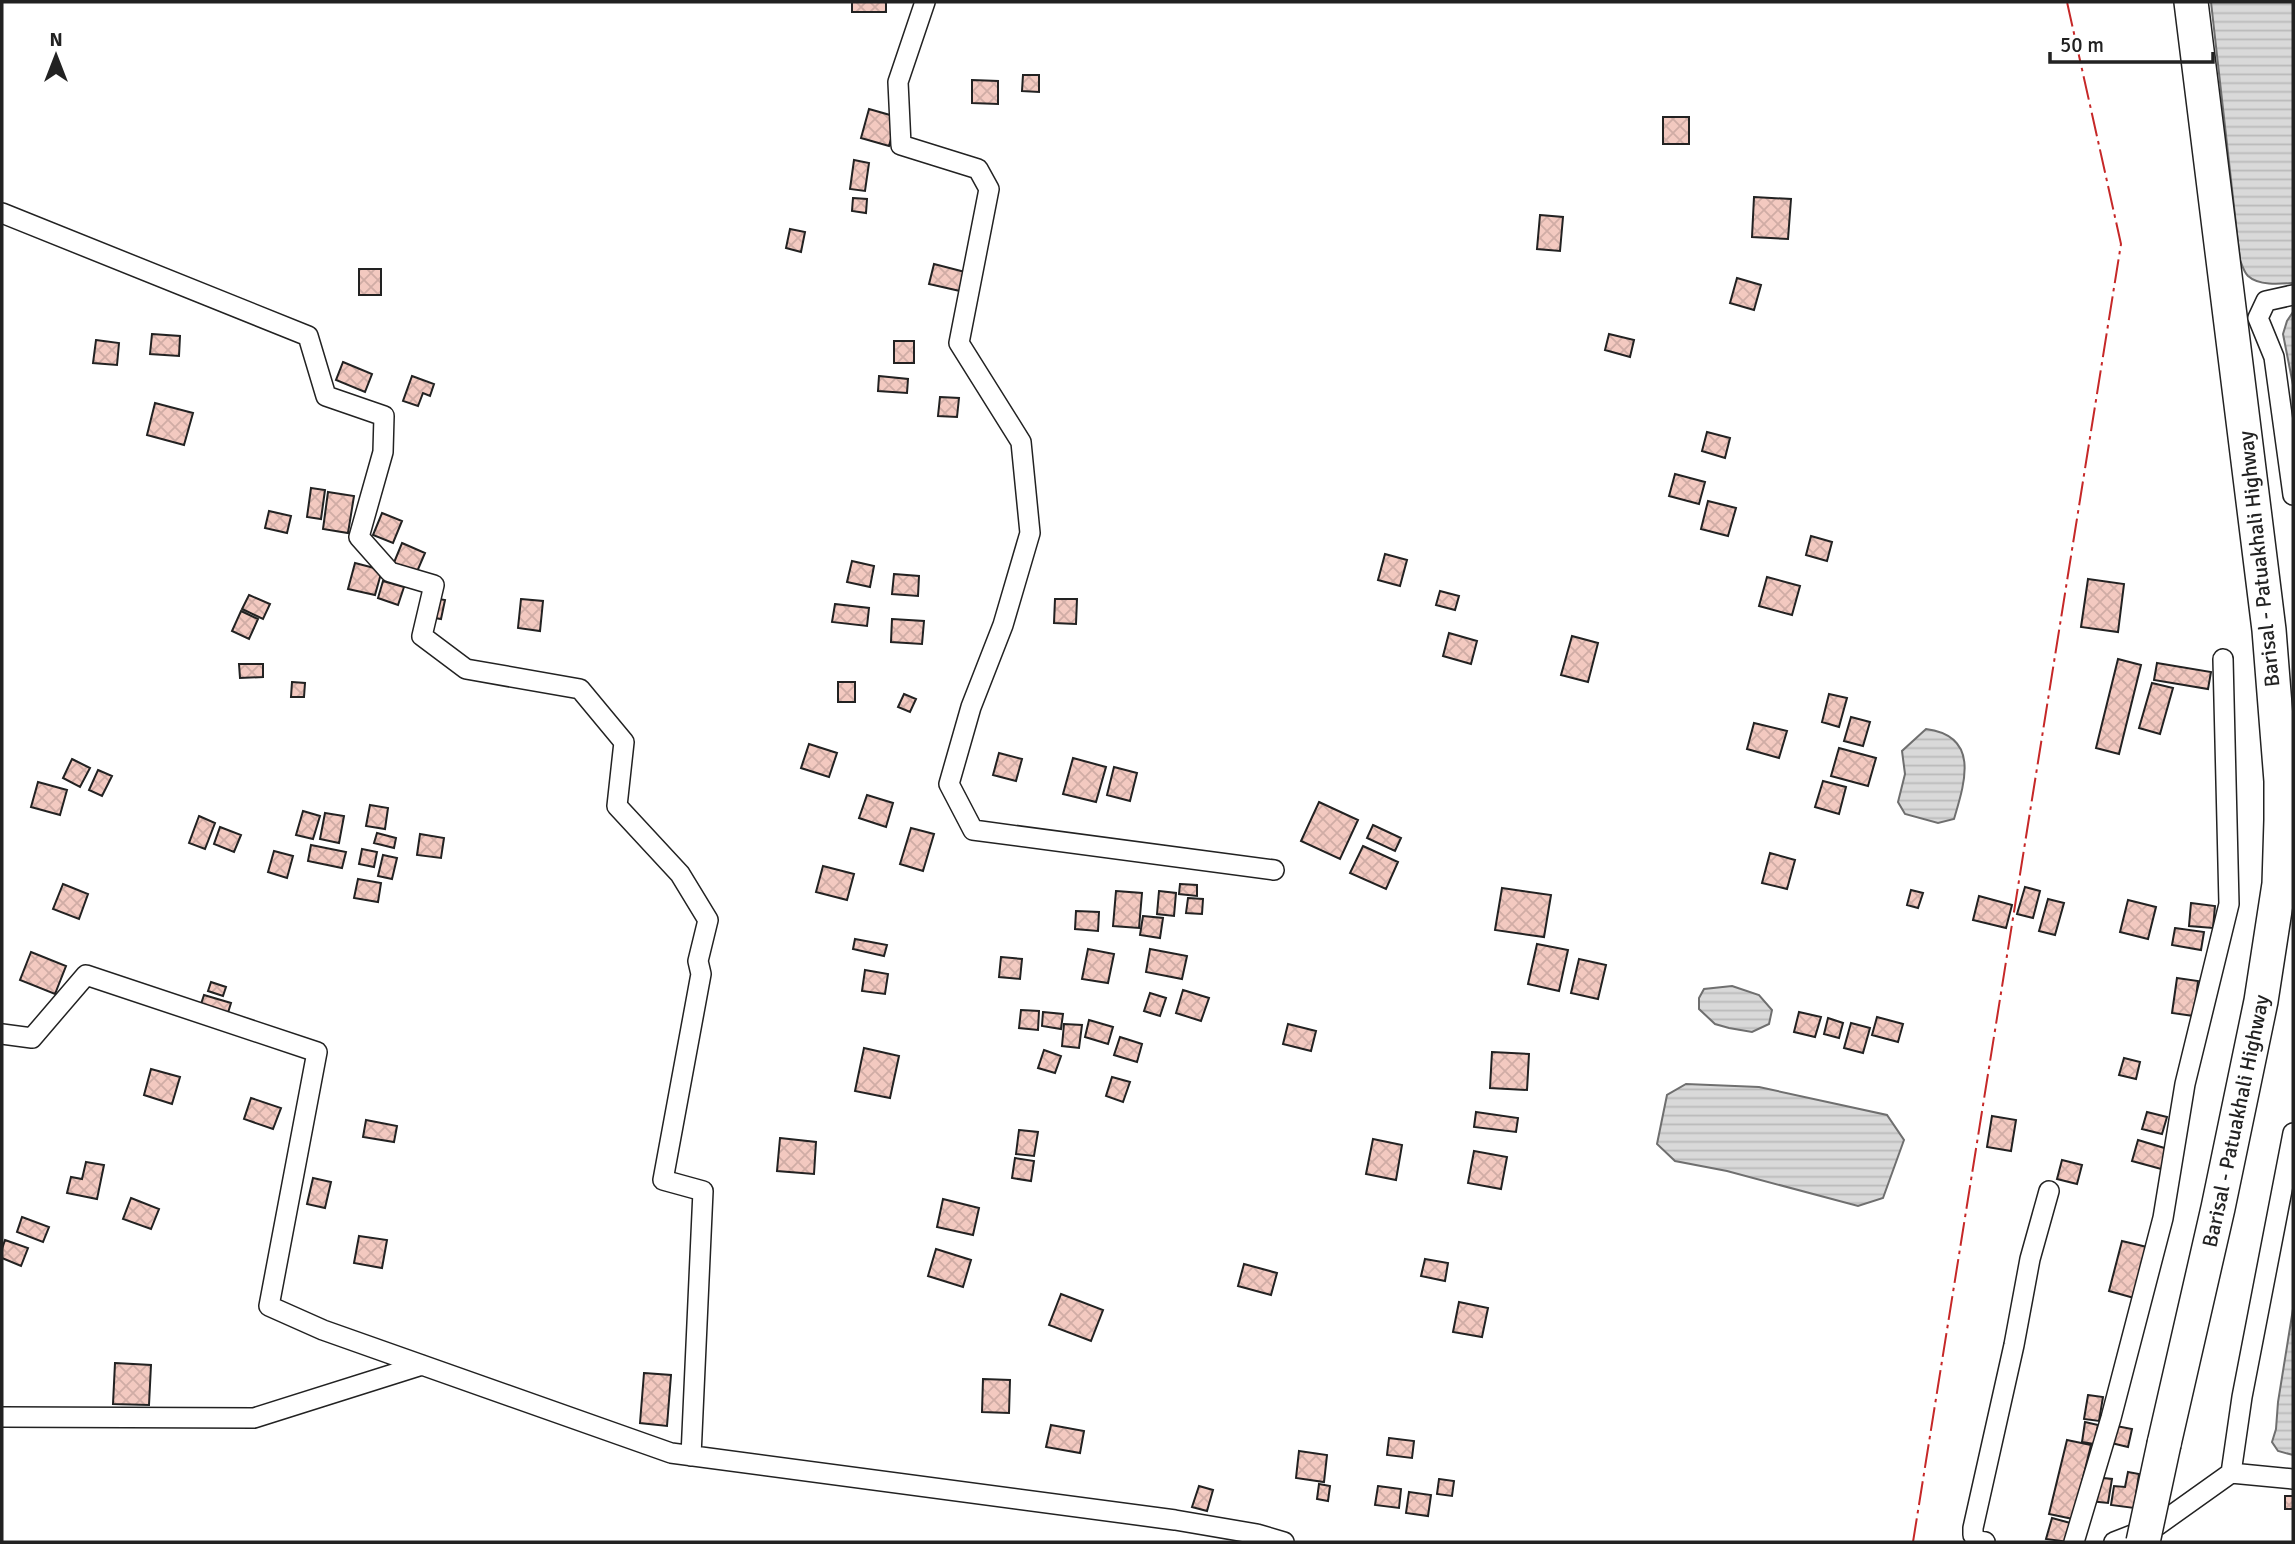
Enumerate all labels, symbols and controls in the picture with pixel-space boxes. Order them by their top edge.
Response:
north arrow [21,21,91,91]
scale bar [2050,21,2213,65]
text: N [49,28,63,52]
text: 50 m [2060,32,2104,58]
street label: Barisal - Patuakhali Highway [2233,430,2285,688]
street label: Barisal - Patuakhali Highway [2196,993,2275,1250]

